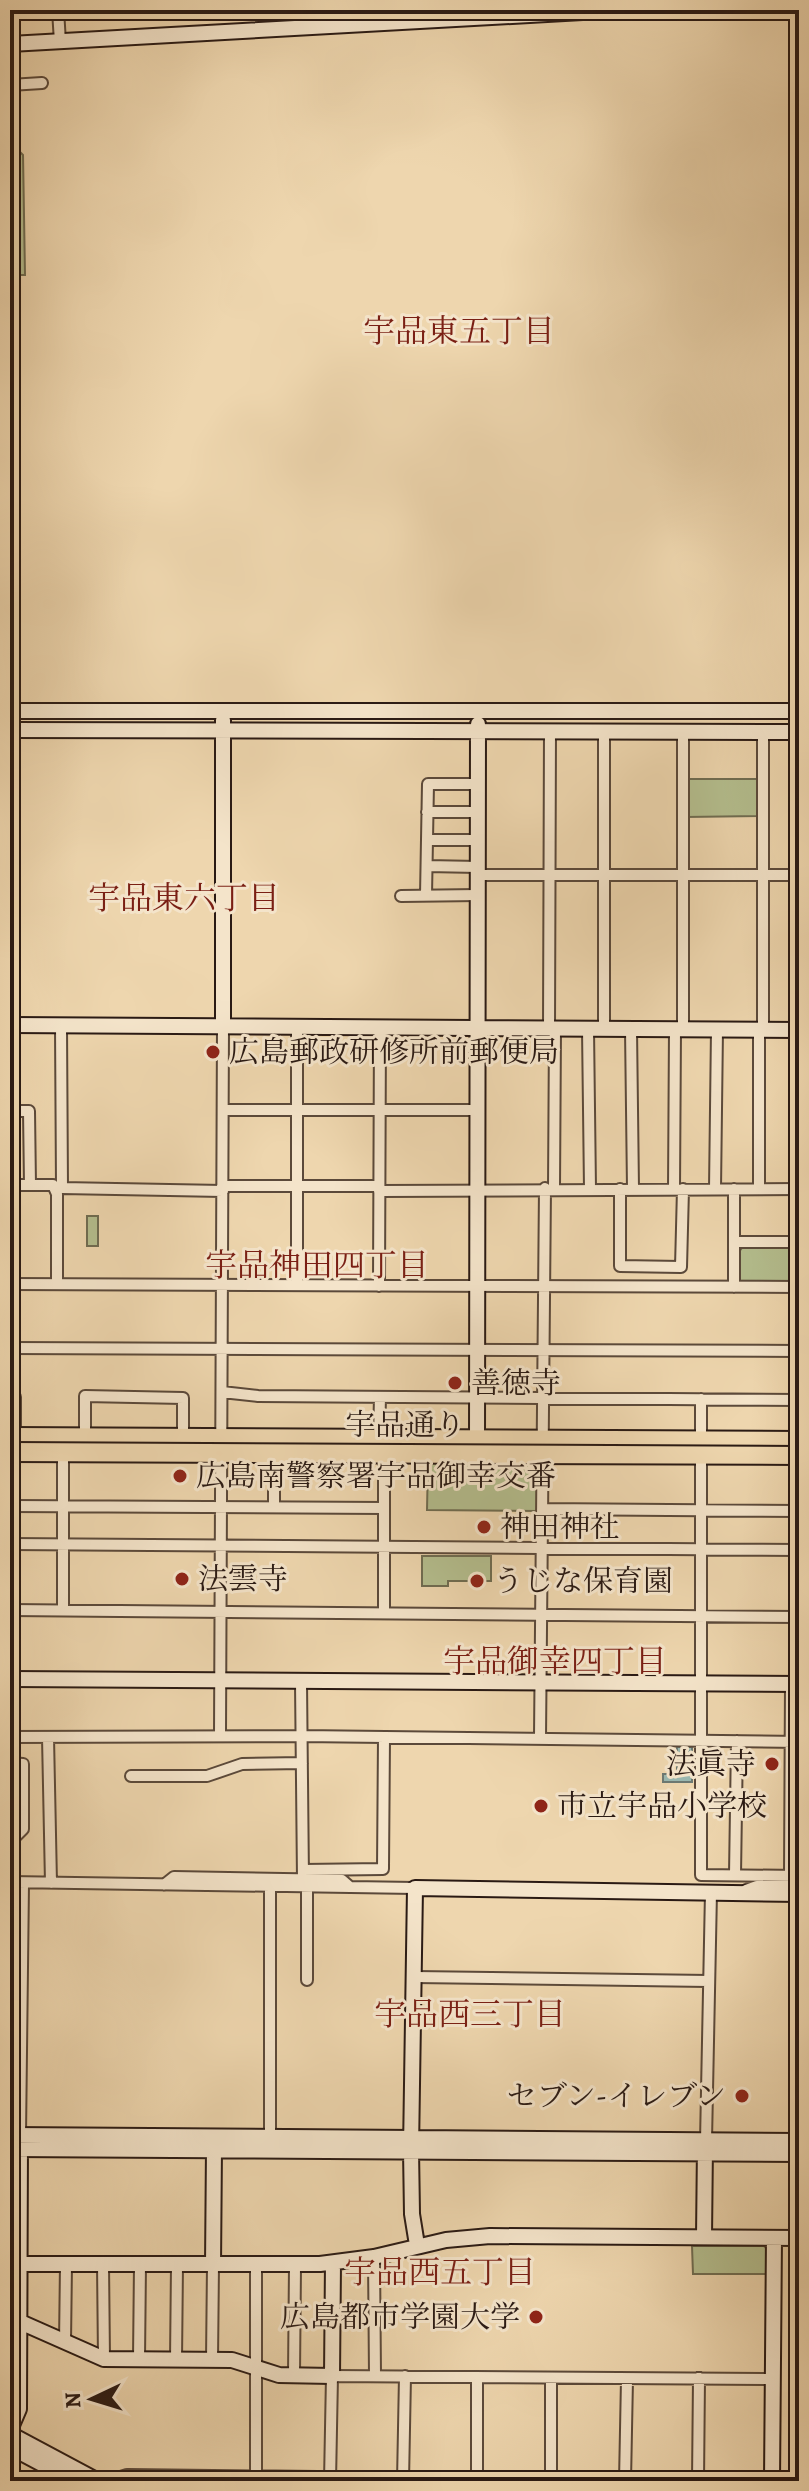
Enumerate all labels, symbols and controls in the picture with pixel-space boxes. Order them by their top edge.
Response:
district label: 宇品東五丁目 [363,309,555,353]
district label: 宇品東六丁目 [88,876,280,920]
place label: 広島郵政研修所前郵便局 [229,1032,559,1072]
marker: 広島郵政研修所前郵便局 [204,1043,222,1061]
district label: 宇品神田四丁目 [205,1243,429,1287]
place label: 善徳寺 [471,1363,561,1403]
marker: 善徳寺 [446,1374,464,1392]
street label: 宇品通り [345,1405,465,1445]
place label: 広島南警察署宇品御幸交番 [196,1456,556,1496]
marker: 広島南警察署宇品御幸交番 [171,1467,189,1485]
place label: 神田神社 [500,1507,620,1547]
marker: 神田神社 [475,1518,493,1536]
place label: 法雲寺 [198,1559,288,1599]
place label: うじな保育園 [493,1561,673,1601]
marker: 法雲寺 [173,1570,191,1588]
marker: うじな保育園 [468,1572,486,1590]
district label: 宇品御幸四丁目 [443,1639,667,1683]
place label: 法眞寺 [666,1744,756,1784]
marker: 法眞寺 [763,1755,781,1773]
place label: 市立宇品小学校 [557,1786,767,1826]
marker: 市立宇品小学校 [532,1797,550,1815]
district label: 宇品西三丁目 [374,1992,566,2036]
place label: セブン-イレブン [507,2076,726,2116]
marker: セブン-イレブン [733,2087,751,2105]
district label: 宇品西五丁目 [344,2250,536,2294]
place label: 広島都市学園大学 [280,2297,520,2337]
marker: 広島都市学園大学 [527,2308,545,2326]
north arrow [52,2359,132,2439]
text: N [58,2391,89,2409]

